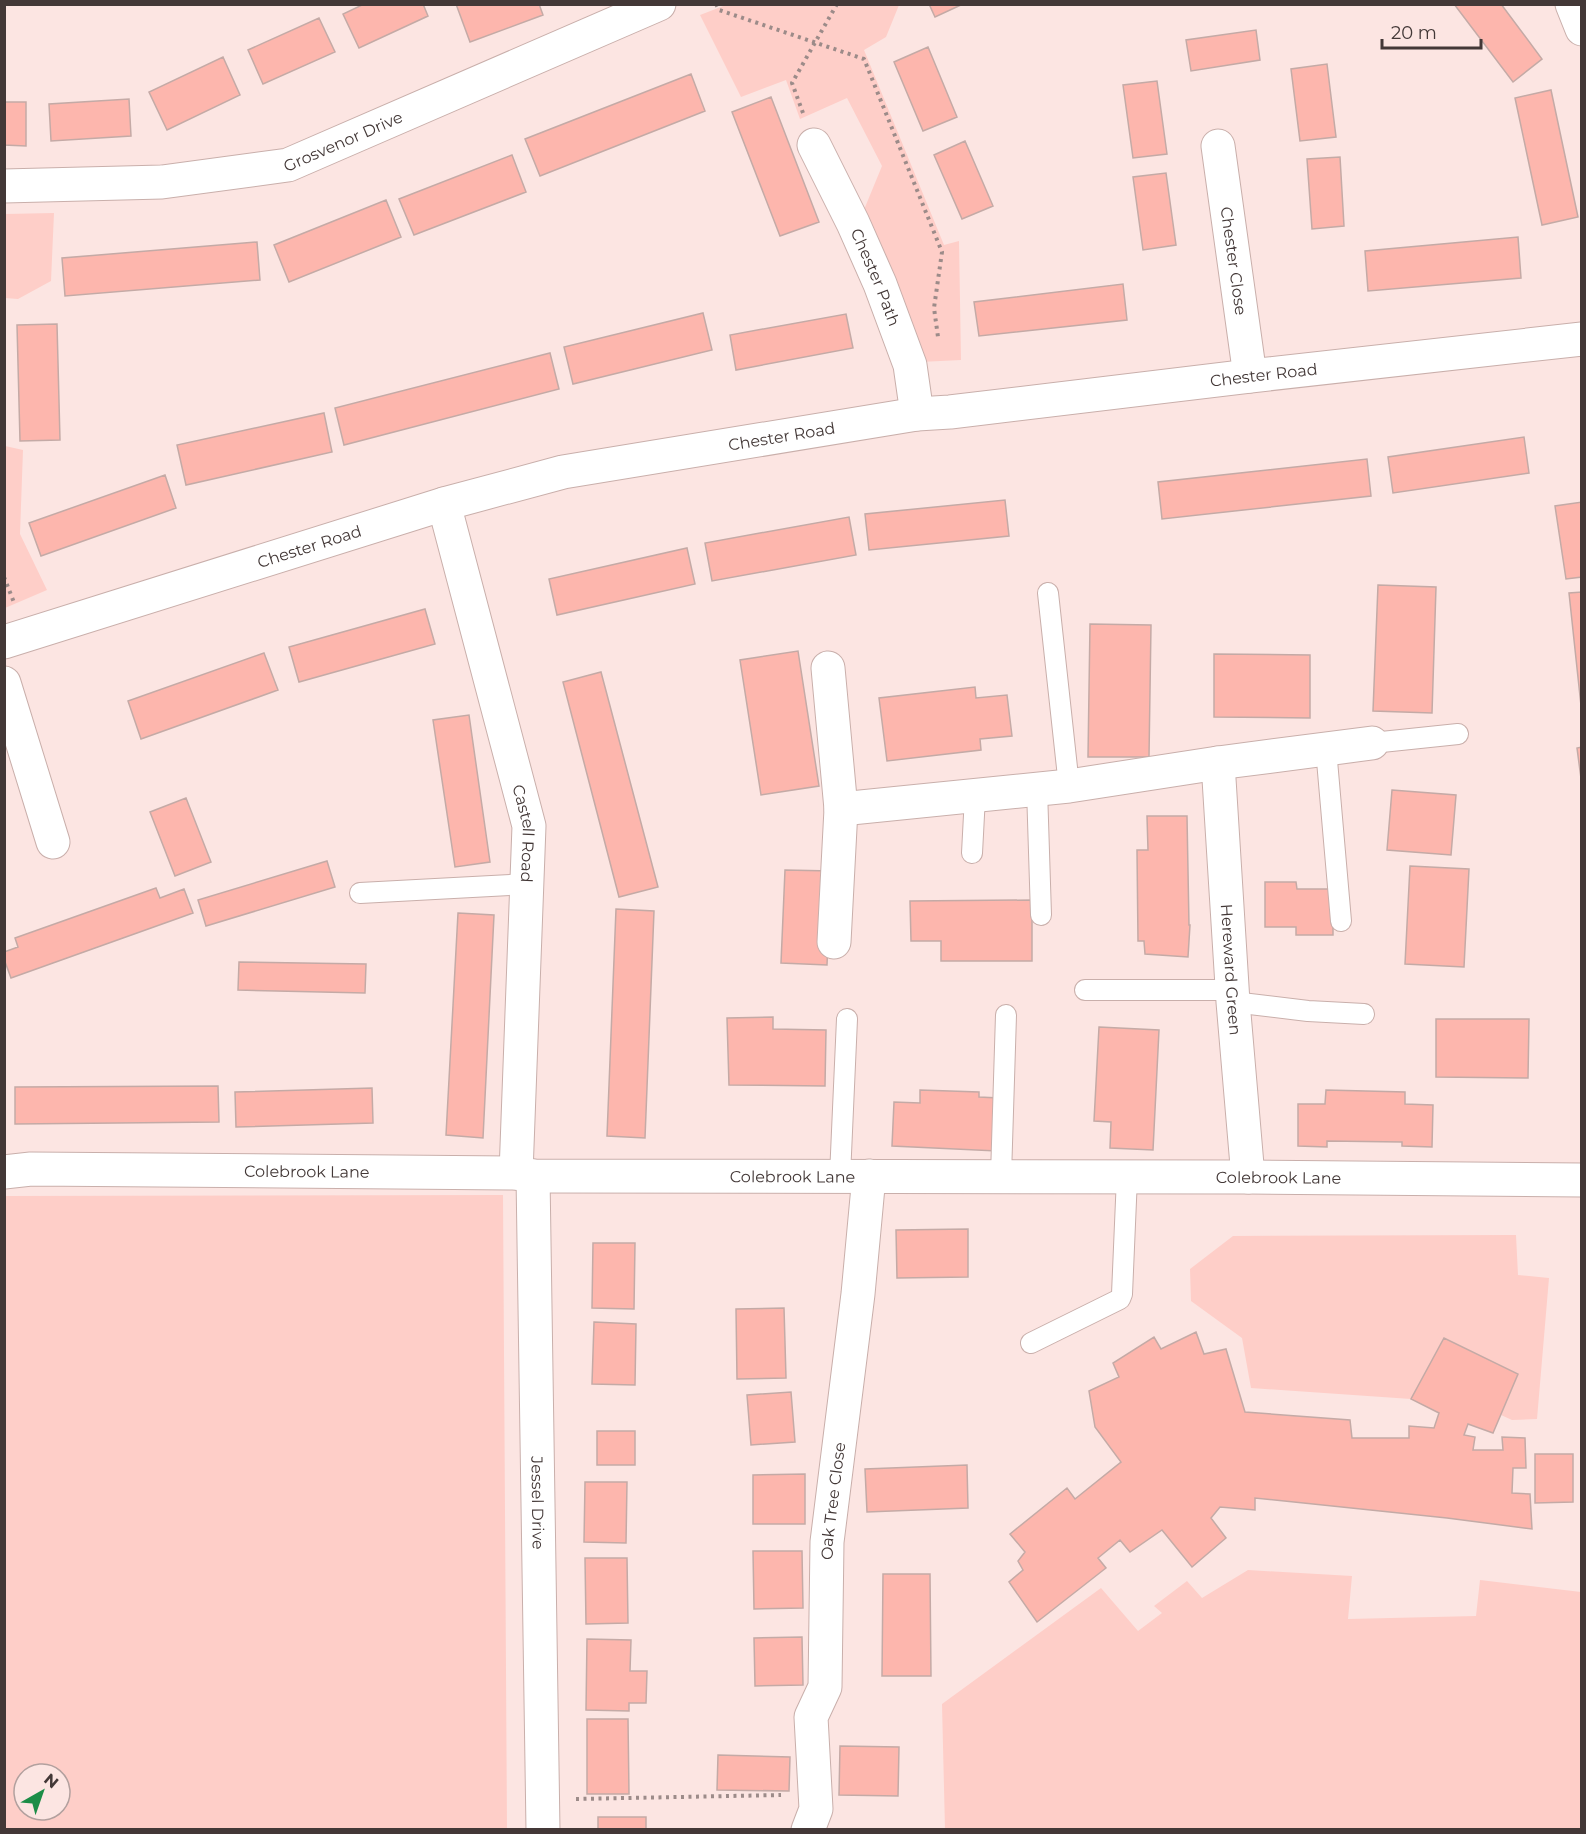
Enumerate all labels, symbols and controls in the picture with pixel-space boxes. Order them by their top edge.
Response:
scale bar [1382,12,1481,50]
text: 20 m [1391,22,1437,44]
street label: Grosvenor Drive [280,107,405,175]
street label: Chester Close [1217,205,1251,316]
street label: Chester Path [847,225,904,329]
street label: Chester Road [1209,359,1318,390]
street label: Chester Road [727,418,837,454]
street label: Chester Road [255,521,364,571]
street label: Castell Road [509,782,539,883]
street label: Hereward Green [1217,903,1245,1036]
street label: Colebrook Lane [244,1161,370,1181]
street label: Colebrook Lane [730,1167,855,1186]
street label: Colebrook Lane [1216,1167,1341,1187]
street label: Oak Tree Close [817,1441,849,1560]
street label: Jessel Drive [528,1455,548,1550]
north arrow [12,1762,72,1822]
text: N [40,1769,62,1792]

